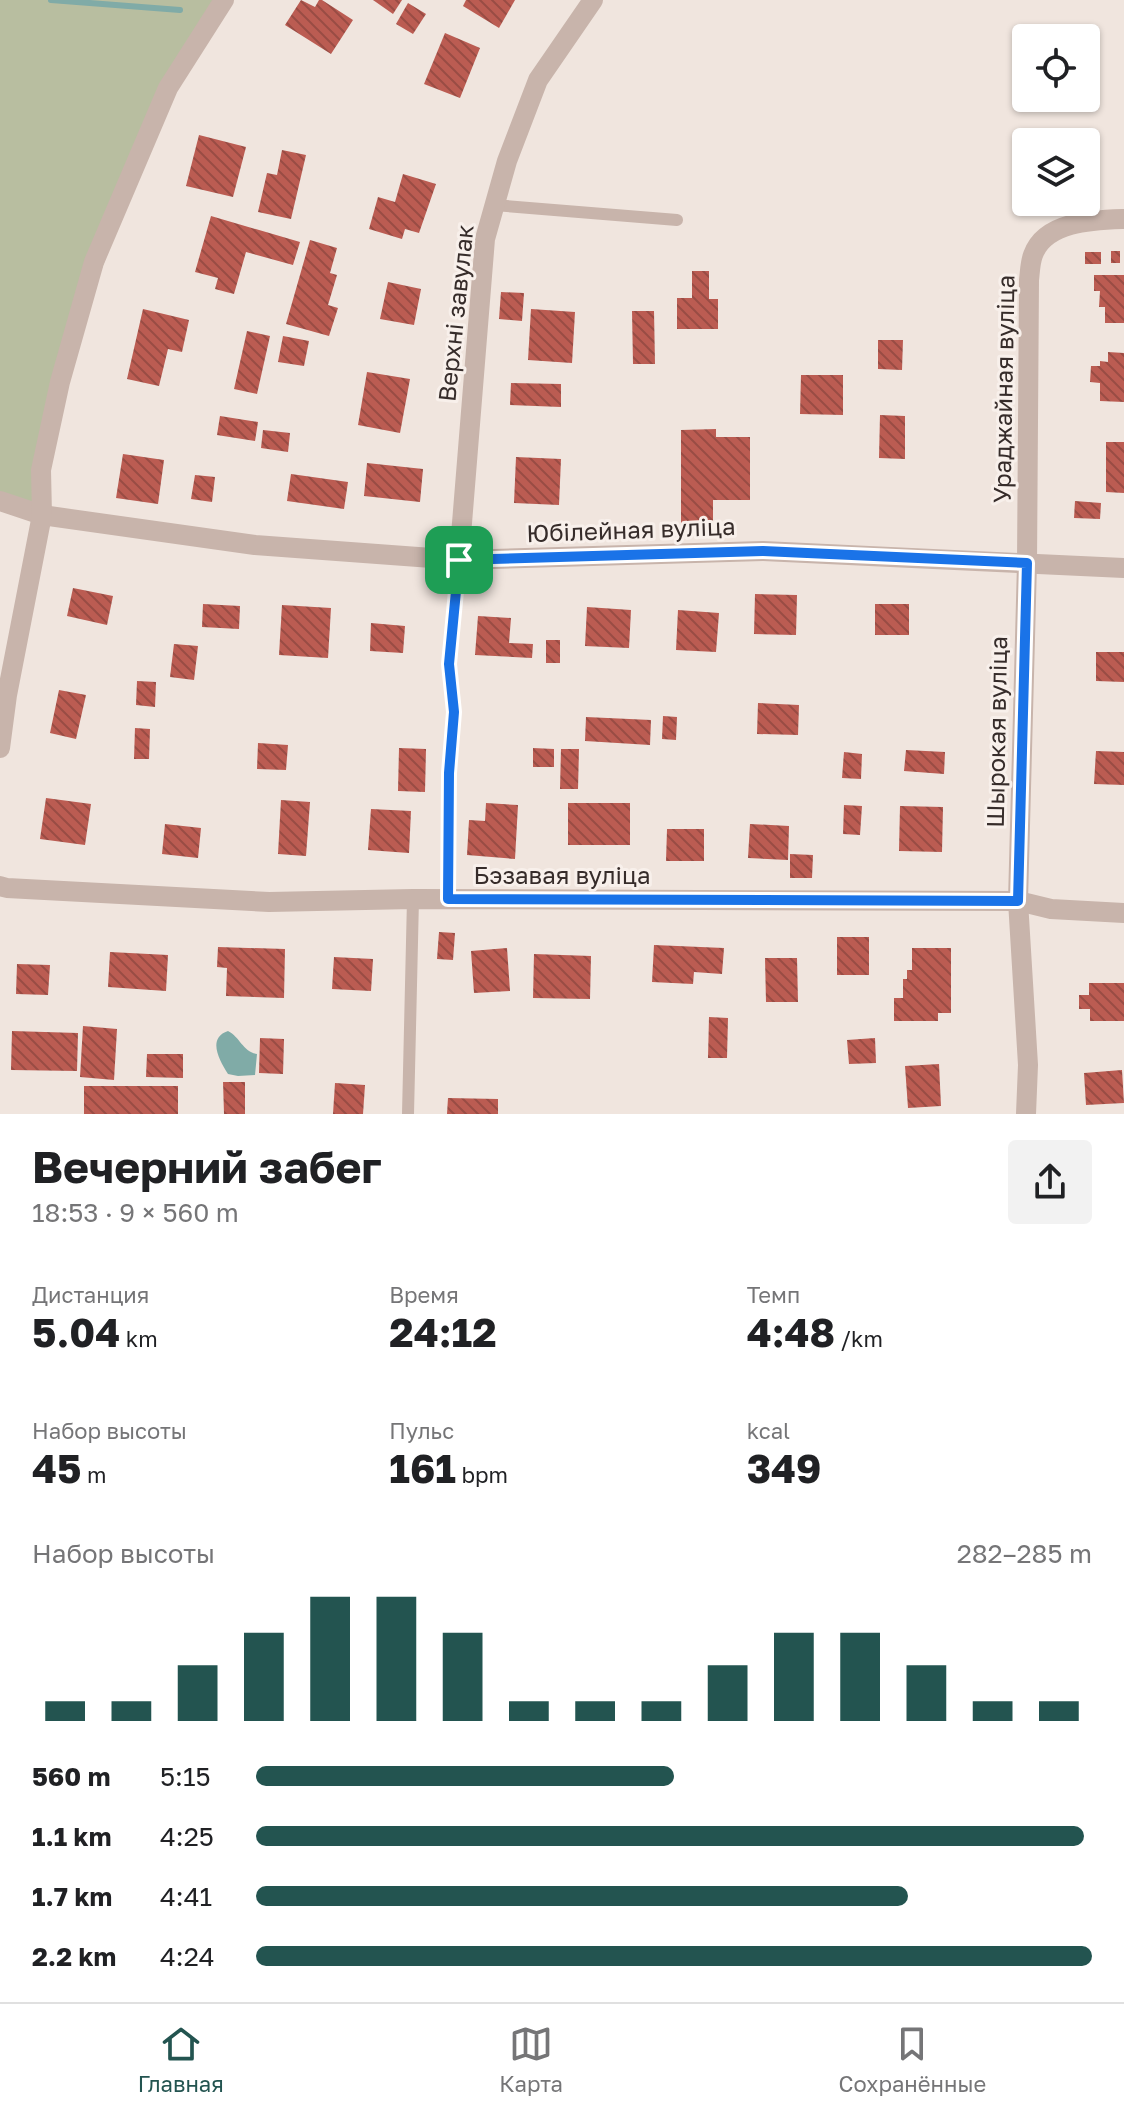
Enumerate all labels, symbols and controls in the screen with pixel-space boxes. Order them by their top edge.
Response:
map controls [1012,24,1100,216]
button: locate [1012,24,1100,112]
button: layers [1012,128,1100,216]
street label: Верхні завулак [431,223,479,403]
street label: Ураджайная вуліца [987,275,1019,503]
street label: Юбілейная вуліца [526,511,736,547]
pin [425,526,493,594]
icon: arrive [437,538,481,582]
street label: Шырокая вуліца [980,636,1012,828]
street label: Бэзавая вуліца [473,860,651,889]
text: Вечерний забег [32,1140,382,1193]
button: share [1008,1140,1092,1224]
text: 18:53 · 9 × 560 m [32,1197,239,1228]
text: Дистанция [32,1281,149,1308]
text: Время [389,1281,459,1308]
text: Темп [747,1281,800,1308]
text: 5.04 [32,1308,120,1356]
text: 24:12 [389,1308,497,1356]
text: 4:48 [747,1308,835,1356]
text: km [120,1325,158,1352]
text: /km [835,1325,883,1352]
text: Набор высоты [32,1417,187,1444]
text: Пульс [389,1417,454,1444]
text: kcal [747,1417,790,1444]
text: 45 [32,1444,81,1492]
text: 161 [389,1444,456,1492]
text: 349 [747,1444,821,1492]
text: m [81,1461,106,1488]
text: bpm [456,1461,508,1488]
text: Набор высоты [32,1538,215,1569]
text: 282–285 m [957,1538,1092,1569]
text: 560 m [32,1761,111,1792]
text: 5:15 [160,1761,211,1792]
text: 1.1 km [32,1821,111,1852]
text: 4:25 [160,1821,214,1852]
text: 1.7 km [32,1881,112,1912]
text: 4:41 [160,1881,212,1912]
text: 2.2 km [32,1941,116,1972]
text: 4:24 [160,1941,215,1972]
tab: Главная [138,2022,224,2097]
tab: Карта [499,2022,563,2097]
tab: Сохранённые [839,2022,986,2097]

